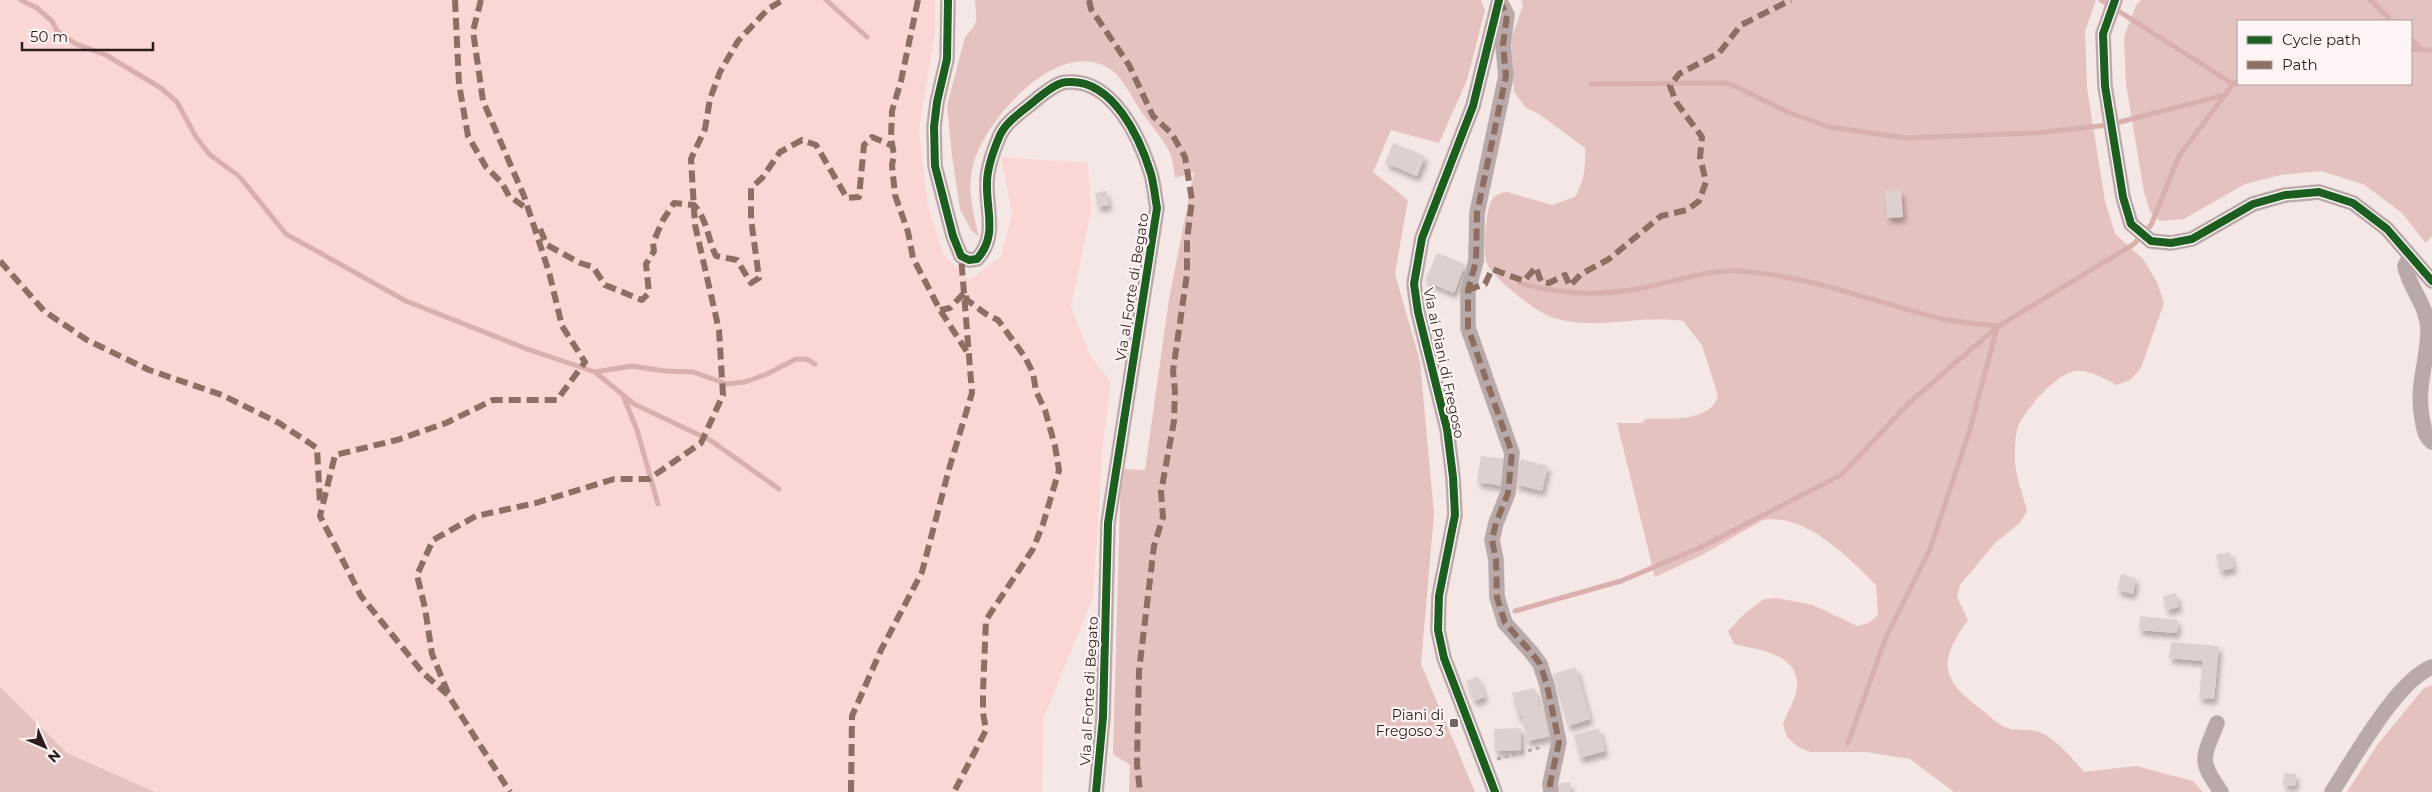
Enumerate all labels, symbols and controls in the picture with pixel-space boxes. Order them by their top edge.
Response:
scale bar [22,20,154,52]
legend [2237,20,2412,85]
text: 50 m [30,27,68,46]
text: Cycle path [2282,30,2361,49]
text: Path [2282,55,2318,74]
street label: Via al Forte di Begato [1111,211,1153,362]
street label: Via ai Piani di Fregoso [1419,286,1469,440]
street label: Via al Forte di Begato [1076,616,1102,766]
place label: Piani di Fregoso 3 [1376,706,1444,740]
marker: Piani di Fregoso 3 [1448,717,1460,729]
north arrow [20,722,70,772]
text: N [44,746,65,767]

